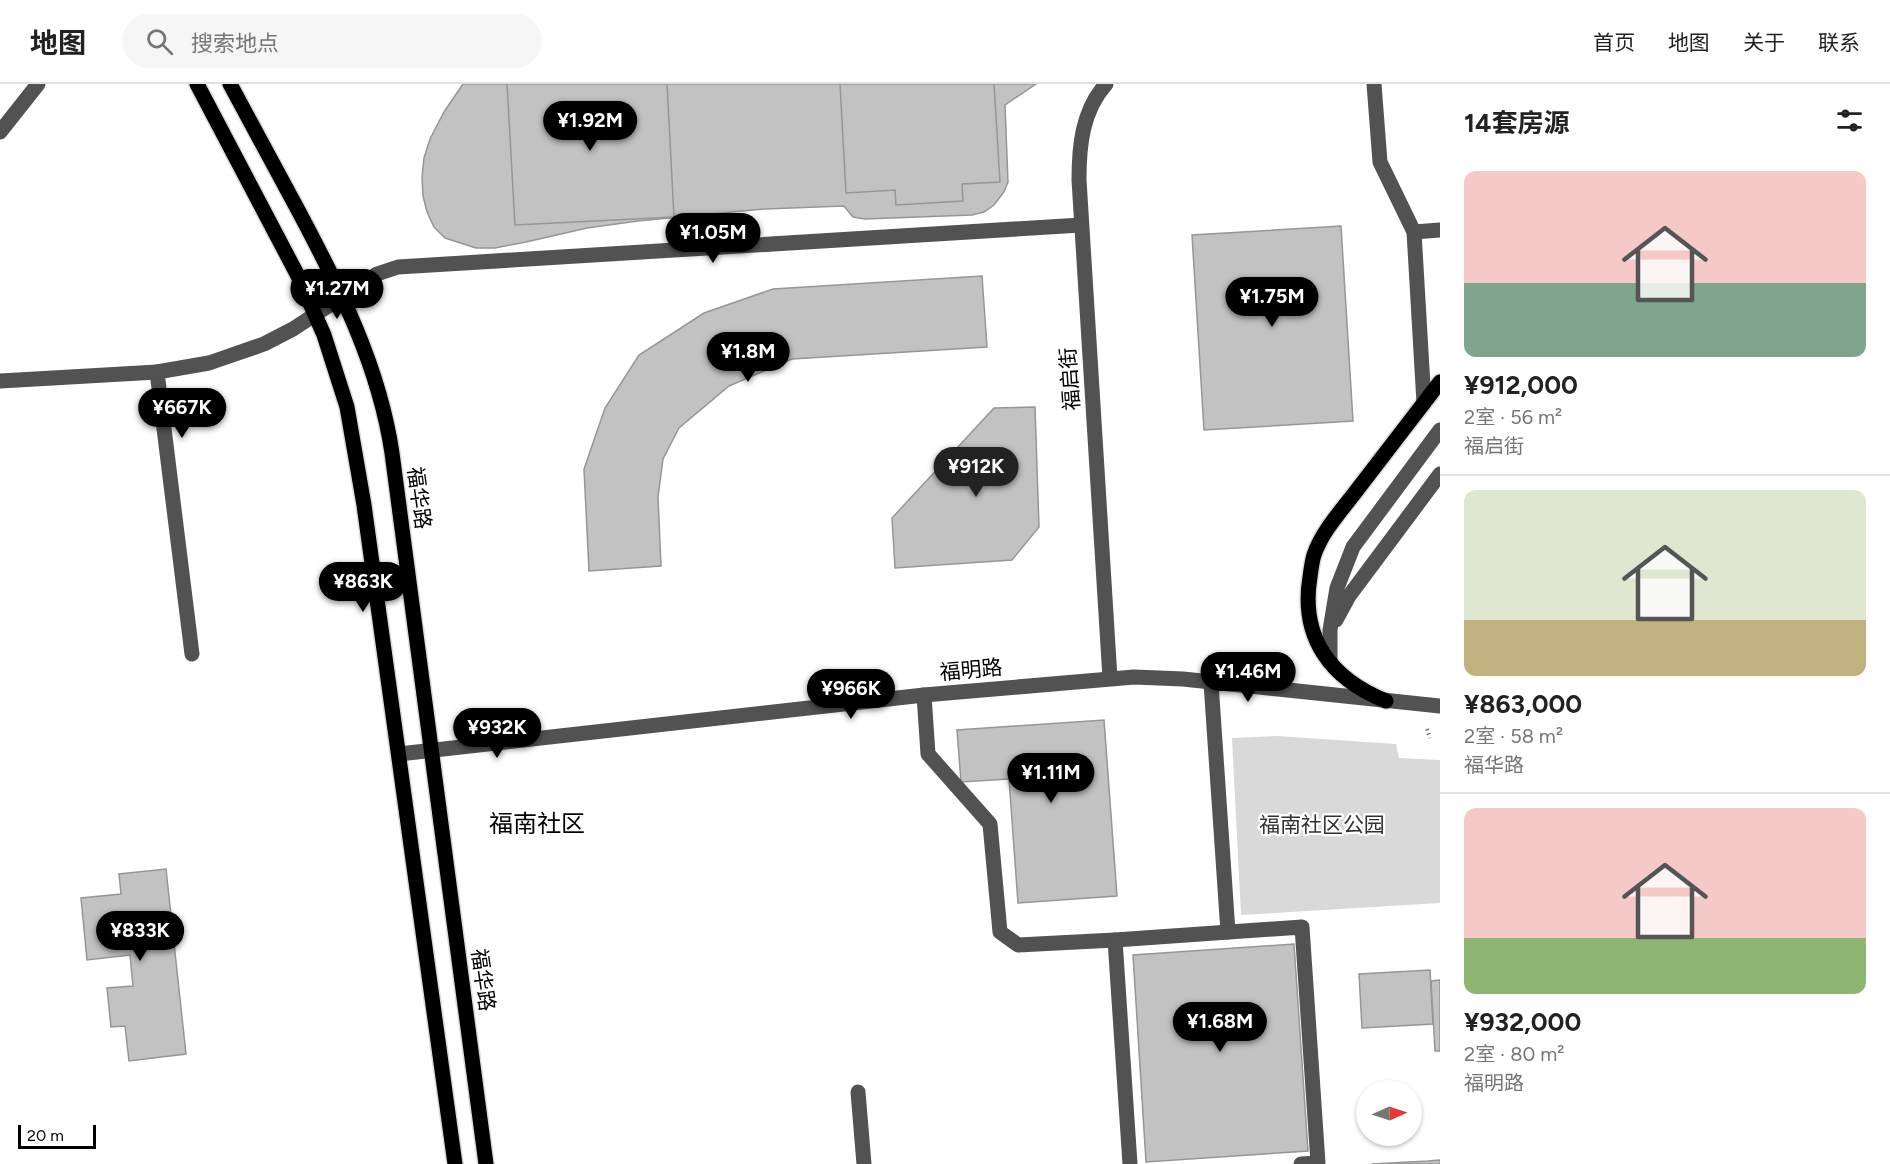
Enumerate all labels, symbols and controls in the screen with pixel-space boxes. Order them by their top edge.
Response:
search box [122,14,542,68]
icon: search [143,25,176,58]
text: 地图 [30,26,86,60]
text: 搜索地点 [191,30,279,57]
text: 首页 [1593,30,1635,55]
text: 地图 [1668,30,1710,55]
text: 关于 [1743,30,1785,55]
text: 联系 [1818,30,1860,55]
pin: ¥1.92M [541,101,639,152]
icon: filters [1833,104,1866,137]
text: 14套房源 [1464,107,1569,139]
text: ¥1.92M [557,108,623,132]
icon: home [1611,210,1719,318]
pin: ¥1.05M [664,213,762,264]
text: ¥1.05M [679,220,747,244]
pin: ¥1.27M [288,269,386,320]
text: ¥1.27M [304,276,370,300]
pin: ¥1.75M [1223,277,1321,328]
text: ¥1.75M [1239,284,1305,308]
pin: ¥1.8M [706,332,790,383]
text: ¥1.8M [721,339,775,363]
street label: 福启街 [1055,347,1084,411]
text: ¥912,000 [1464,369,1578,401]
pin: ¥667K [140,388,224,439]
text: ¥667K [152,395,212,419]
text: 2室 · 56 m² [1464,405,1562,429]
text: 福启街 [1464,434,1524,458]
pin: ¥912K [934,447,1018,498]
text: ¥912K [948,454,1004,478]
street label: 福华路 [403,465,436,531]
icon: home [1611,529,1719,637]
pin: ¥863K [321,562,405,613]
text: ¥863K [333,569,393,593]
pin: ¥1.46M [1199,652,1297,703]
street label: 福明路 [938,654,1003,685]
text: ¥1.46M [1215,659,1281,683]
pin: ¥966K [809,669,893,720]
text: ¥966K [821,676,881,700]
text: ¥863,000 [1464,688,1582,720]
pin: ¥932K [455,708,539,759]
text: ¥932K [467,715,527,739]
text: 2室 · 58 m² [1464,724,1563,748]
pin: ¥1.11M [1002,753,1100,804]
text: 福华路 [1464,753,1524,777]
text: ¥1.11M [1021,760,1081,784]
district label: 福南社区 [489,809,585,838]
park label: 福南社区公园 [1259,812,1385,837]
icon: home [1611,847,1719,955]
pin: ¥833K [98,911,182,962]
text: ¥833K [110,918,170,942]
street label: 福华路 [467,947,500,1013]
pin: ¥1.68M [1171,1002,1269,1053]
text: ¥932,000 [1464,1006,1581,1038]
text: ¥1.68M [1187,1009,1253,1033]
text: 2室 · 80 m² [1464,1042,1564,1066]
text: 福明路 [1464,1071,1524,1095]
north arrow [1356,1080,1422,1146]
map controls [1356,1080,1422,1146]
scale bar [18,1122,96,1150]
text: 20 m [27,1126,64,1145]

